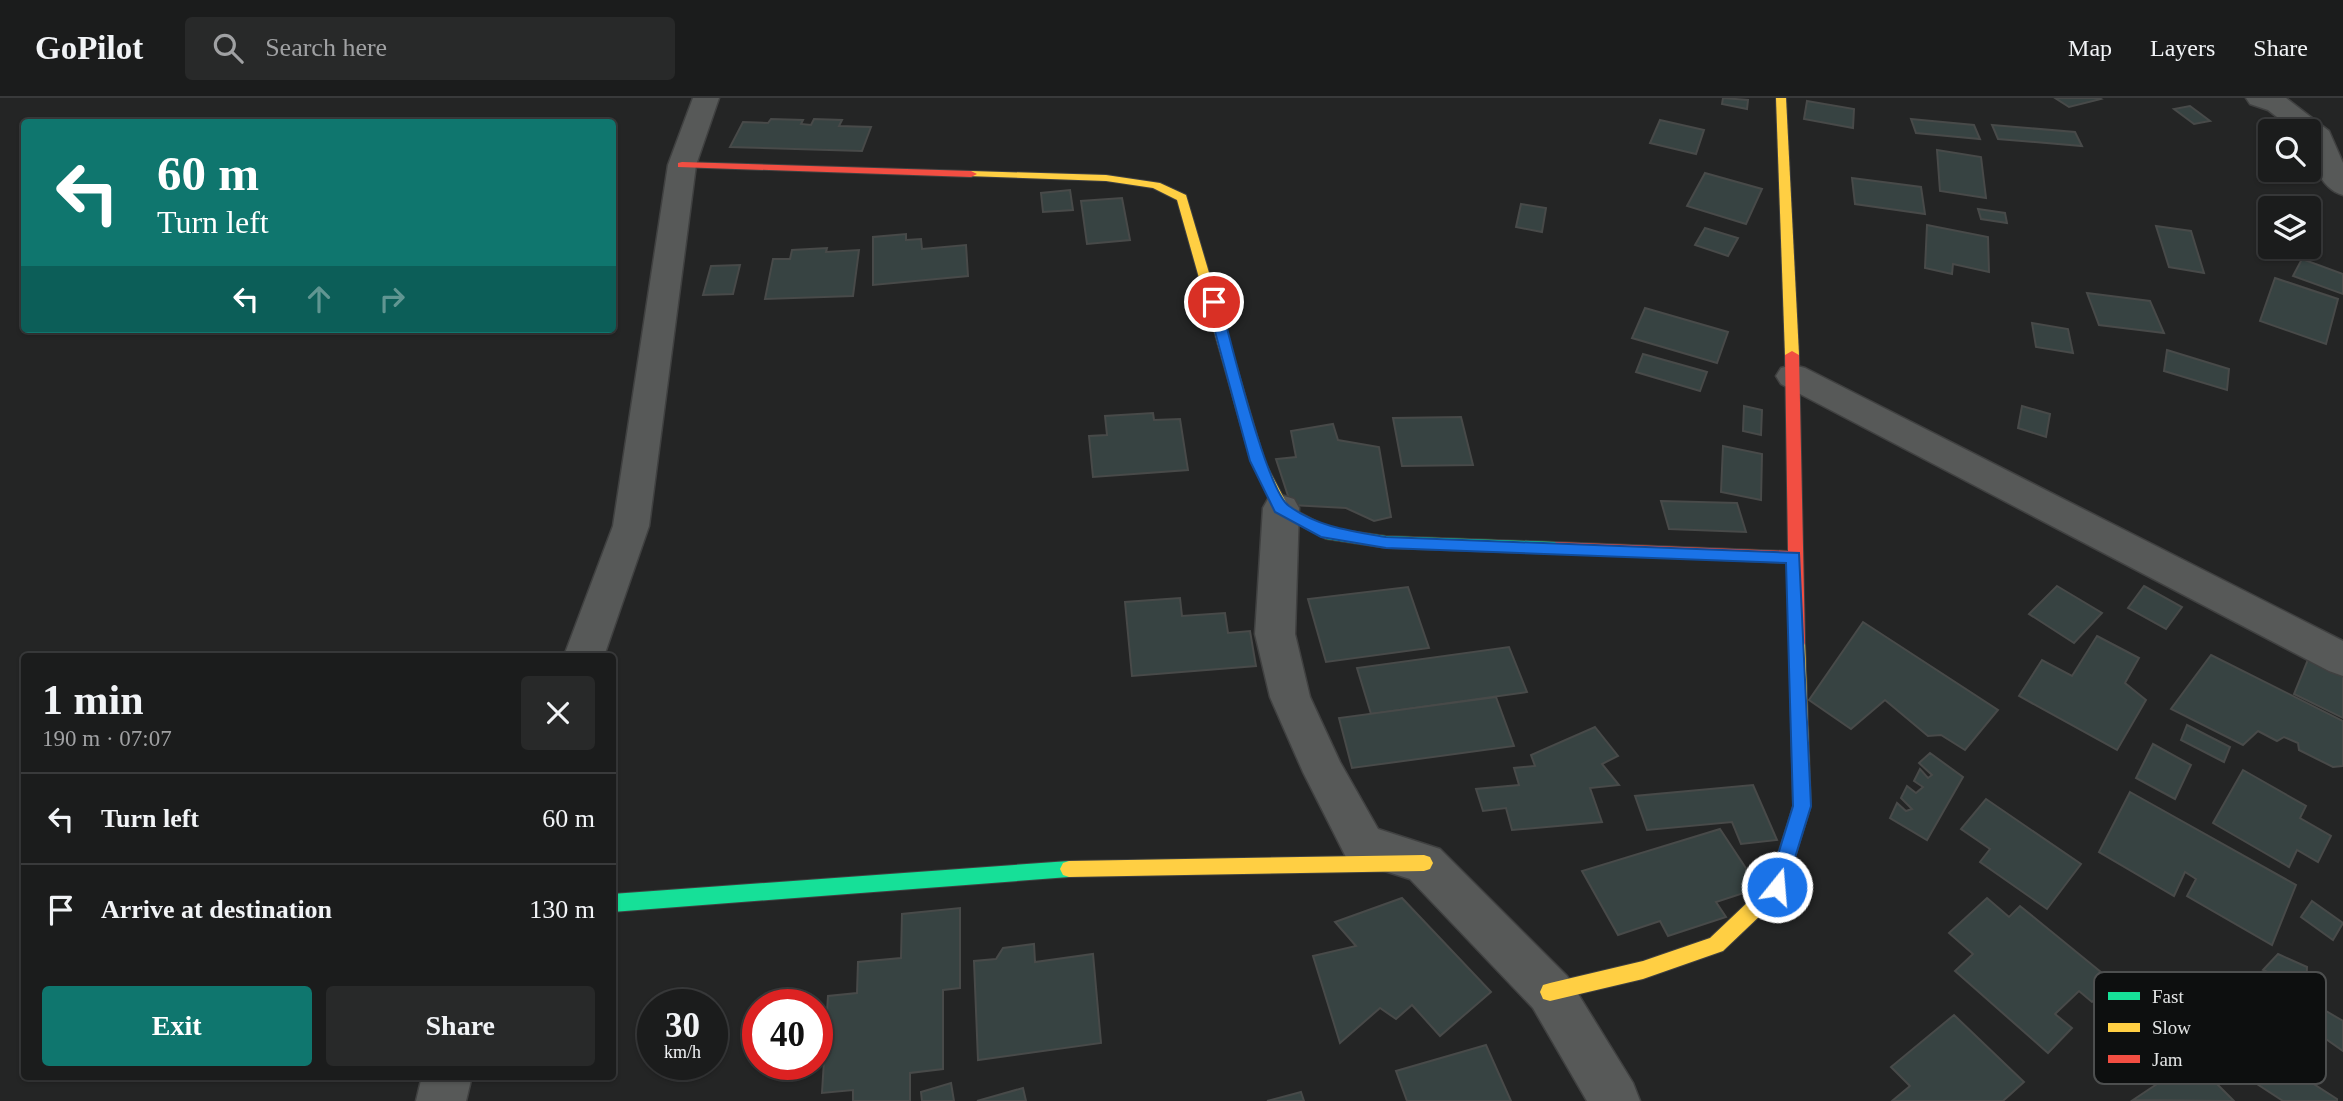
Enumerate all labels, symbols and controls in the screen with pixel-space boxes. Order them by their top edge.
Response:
search box [185,17,675,80]
icon: search [209,29,247,67]
text: GoPilot [35,30,143,66]
text: Search here [265,33,387,62]
text: Map [2068,35,2112,61]
text: Layers [2150,35,2215,61]
text: Share [2253,35,2308,61]
map controls [2258,119,2321,259]
button: search [2258,119,2321,182]
text: 60 m [157,146,259,201]
icon: left [42,147,133,238]
button: layers [2258,196,2321,259]
text: Turn left [157,204,269,240]
pin [1184,272,1244,332]
icon: left [227,280,265,318]
icon: ahead [300,280,338,318]
icon: right [373,280,411,318]
icon: arrive [1195,283,1233,321]
button: close [521,676,595,750]
text: 1 min [42,677,144,723]
text: 190 m · 07:07 [42,726,172,751]
icon: left [42,800,80,838]
text: Turn left [101,804,199,833]
text: 60 m [542,804,595,833]
position arrow [1740,850,1814,924]
icon: arrive [42,891,80,929]
text: Arrive at destination [101,895,332,924]
text: 130 m [529,895,595,924]
legend [2094,972,2326,1084]
button: Exit [42,986,312,1066]
button: Share [326,986,595,1066]
text: Fast [2152,986,2184,1007]
speed limit sign: 40 [742,989,833,1080]
text: 30 [665,1006,700,1045]
text: Slow [2152,1017,2191,1038]
text: km/h [664,1042,701,1062]
text: Jam [2152,1049,2183,1070]

